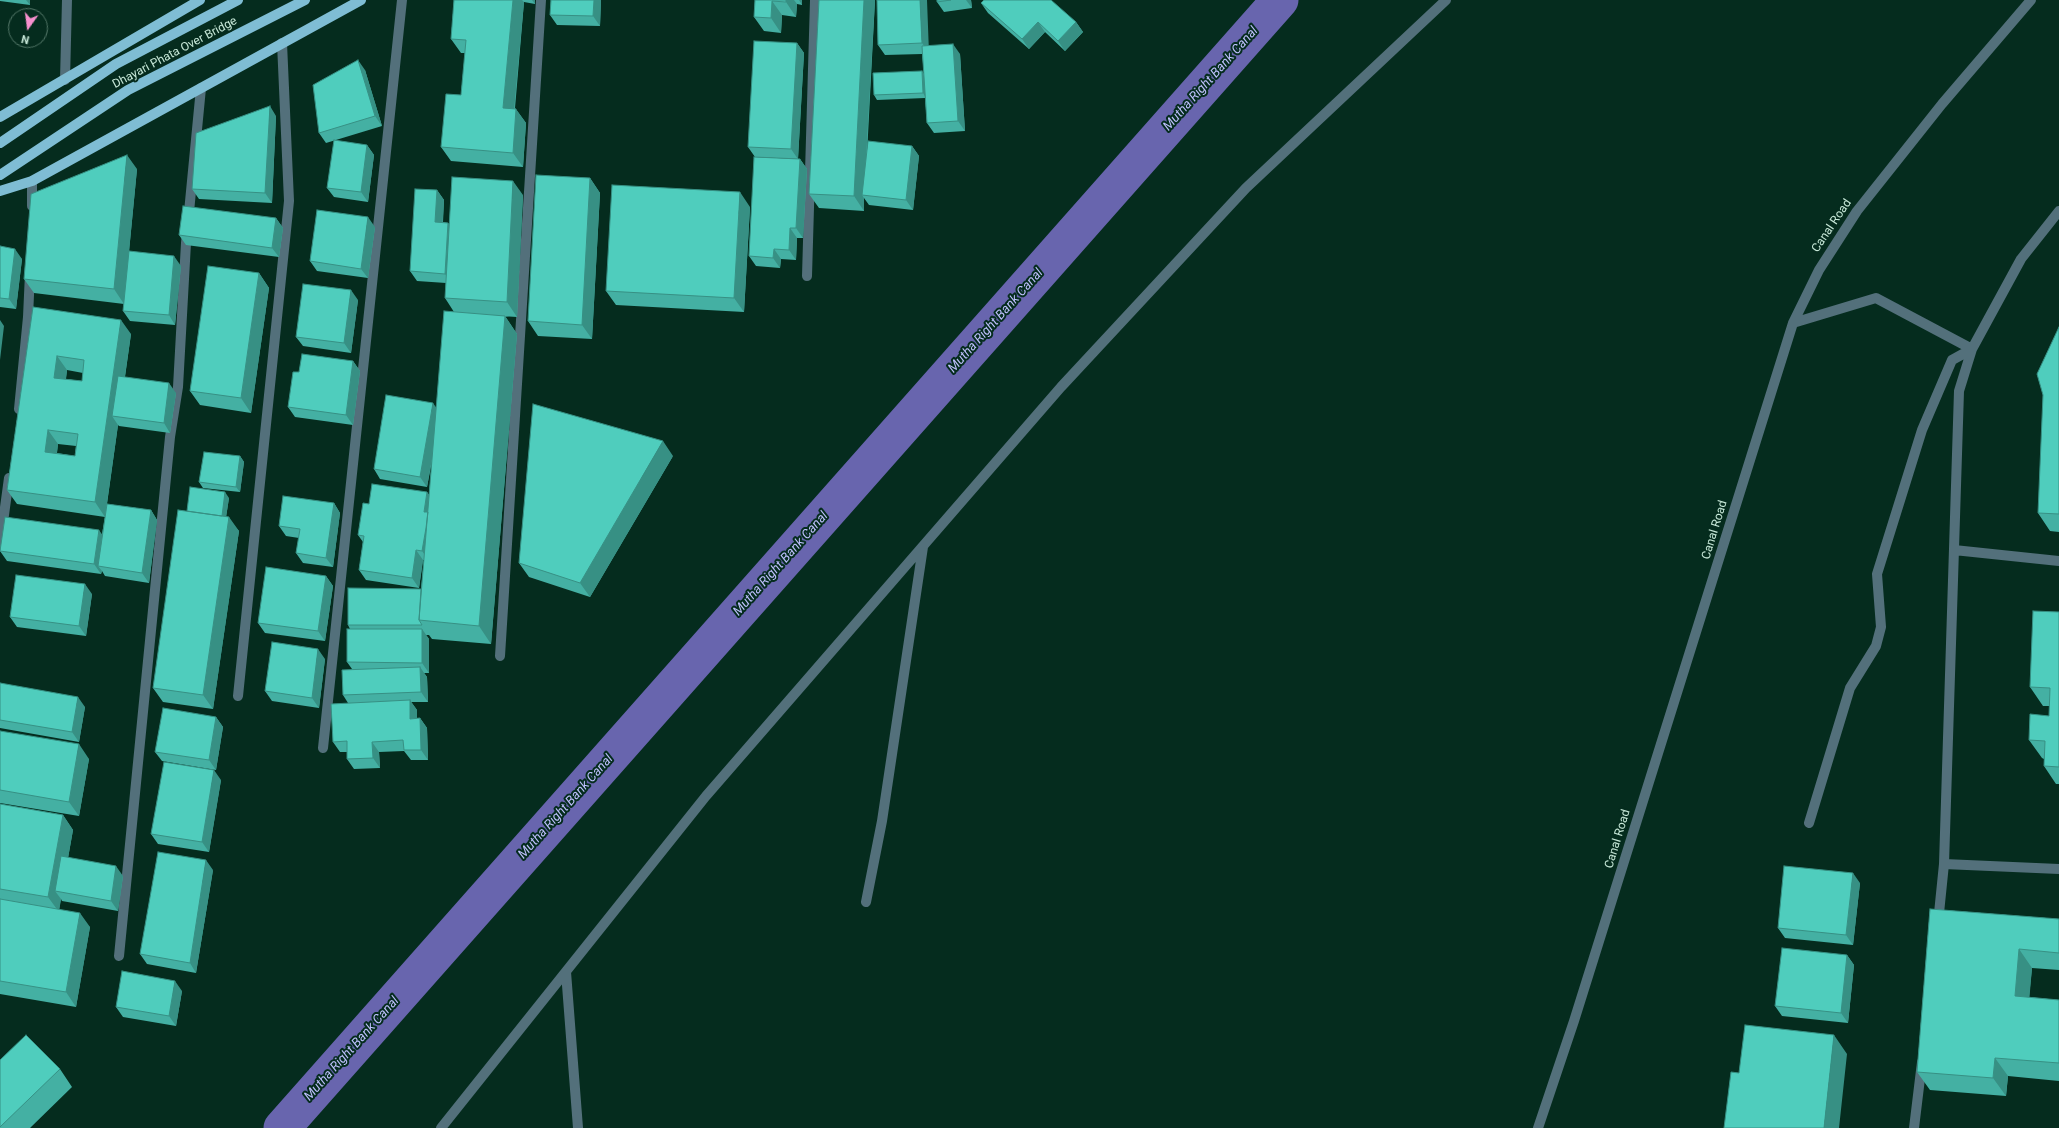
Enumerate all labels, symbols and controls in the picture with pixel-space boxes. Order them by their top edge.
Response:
north arrow [8,8,48,48]
street label: Dhayari Phata Over Bridge [110,14,240,92]
water label: Mutha Right Bank Canal [1160,24,1262,134]
text: N [20,32,31,46]
street label: Canal Road [1809,197,1855,255]
water label: Mutha Right Bank Canal [945,266,1047,376]
street label: Canal Road [1699,499,1731,561]
water label: Mutha Right Bank Canal [730,509,832,619]
water label: Mutha Right Bank Canal [515,752,617,862]
street label: Canal Road [1602,808,1634,870]
water label: Mutha Right Bank Canal [301,994,403,1104]

